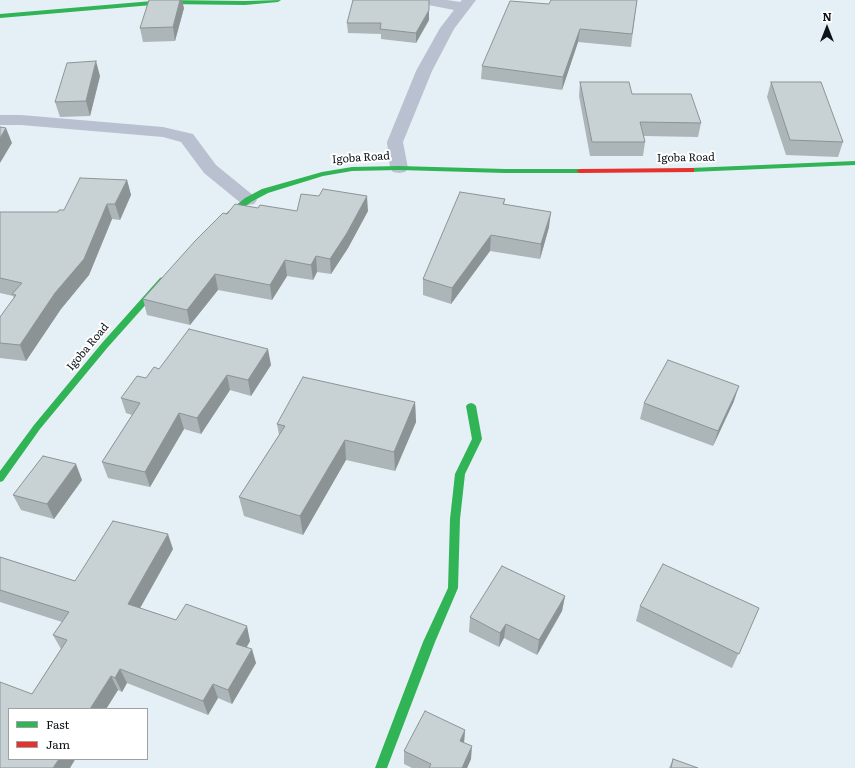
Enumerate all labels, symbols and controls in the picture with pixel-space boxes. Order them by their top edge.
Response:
north arrow [807,8,847,48]
text: N [822,8,832,24]
street label: Igoba Road [332,149,390,167]
street label: Igoba Road [657,151,715,165]
street label: Igoba Road [64,321,112,373]
legend [8,708,148,760]
text: Fast [46,715,69,733]
text: Jam [46,735,70,753]

